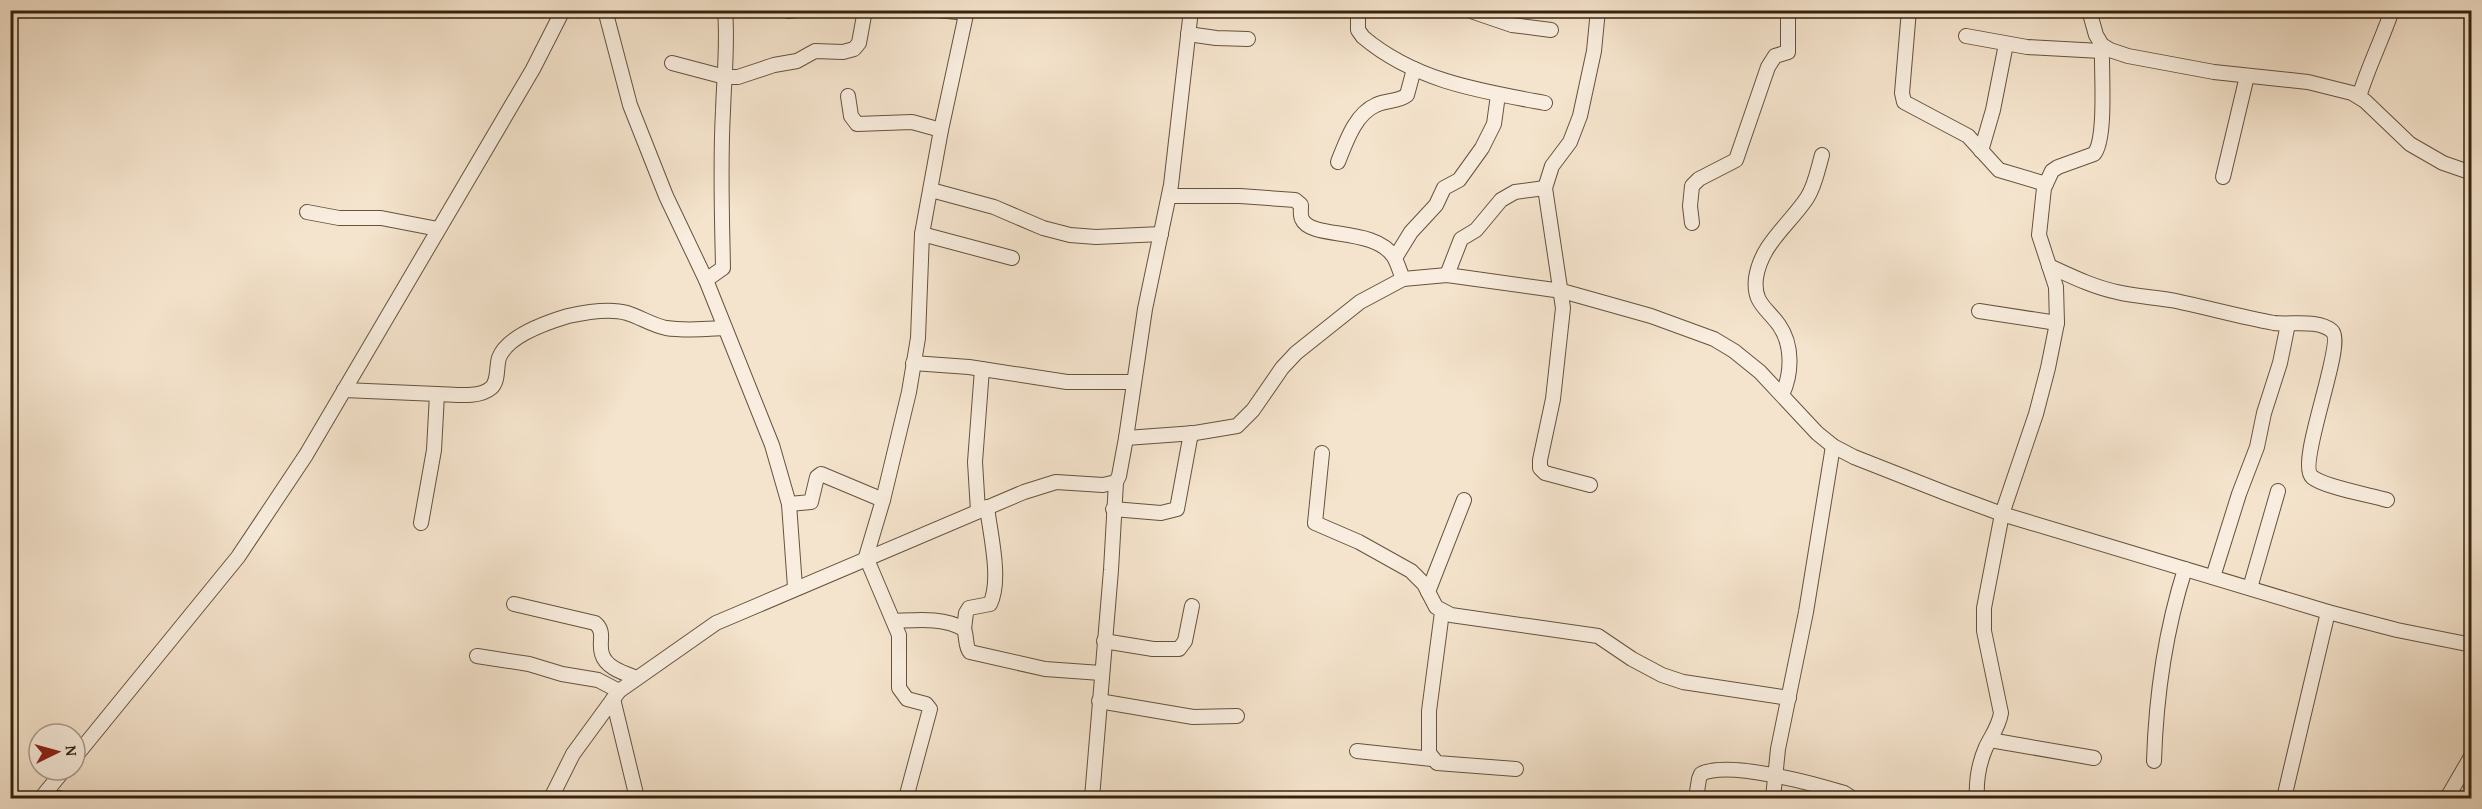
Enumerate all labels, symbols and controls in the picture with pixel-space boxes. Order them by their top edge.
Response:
north arrow [27,722,87,782]
text: N [60,744,84,757]

